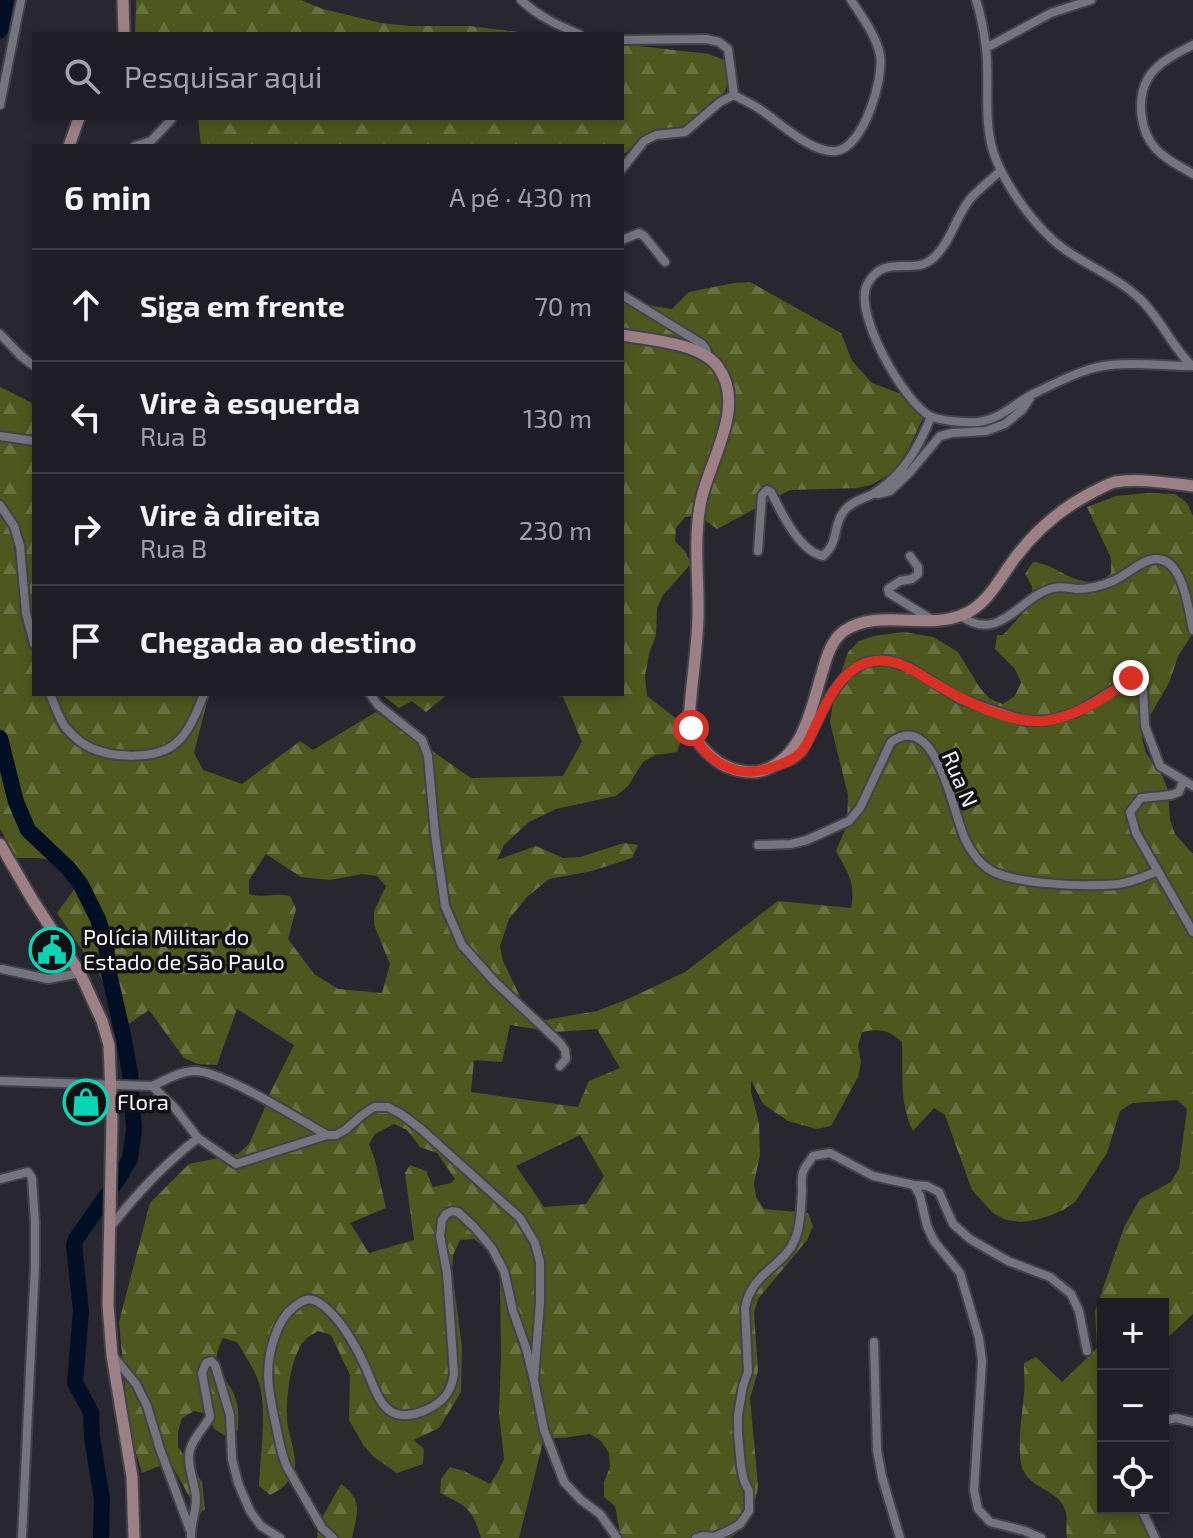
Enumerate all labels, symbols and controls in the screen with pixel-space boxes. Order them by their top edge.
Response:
search box [32,32,624,120]
icon: search [60,54,104,98]
text: Pesquisar aqui [124,58,322,94]
text: 6 min [64,176,151,217]
text: A pé · 430 m [449,181,592,212]
icon: ahead [64,283,108,327]
text: Siga em frente [140,287,345,323]
text: 70 m [534,290,592,321]
text: Vire à esquerda [140,384,360,420]
icon: left [64,395,108,439]
text: 130 m [523,402,592,433]
text: Rua B [140,420,207,451]
text: Vire à direita [140,496,320,532]
icon: right [64,507,108,551]
text: 230 m [519,514,592,545]
text: Rua B [140,532,207,563]
icon: arrive [64,619,108,663]
text: Chegada ao destino [140,623,417,659]
route end [1113,660,1149,696]
route start [673,710,709,746]
street label: Rua N [937,747,984,811]
place label: Polícia Militar do Estado de São Paulo [83,923,285,974]
public building icon: Polícia Militar do Estado de São Paulo [28,926,76,974]
shop icon: Flora [62,1078,110,1126]
place label: Flora [117,1088,169,1114]
map controls [1097,1298,1169,1514]
button: + [1097,1298,1169,1370]
button: − [1097,1370,1169,1442]
button: locate [1097,1442,1169,1514]

